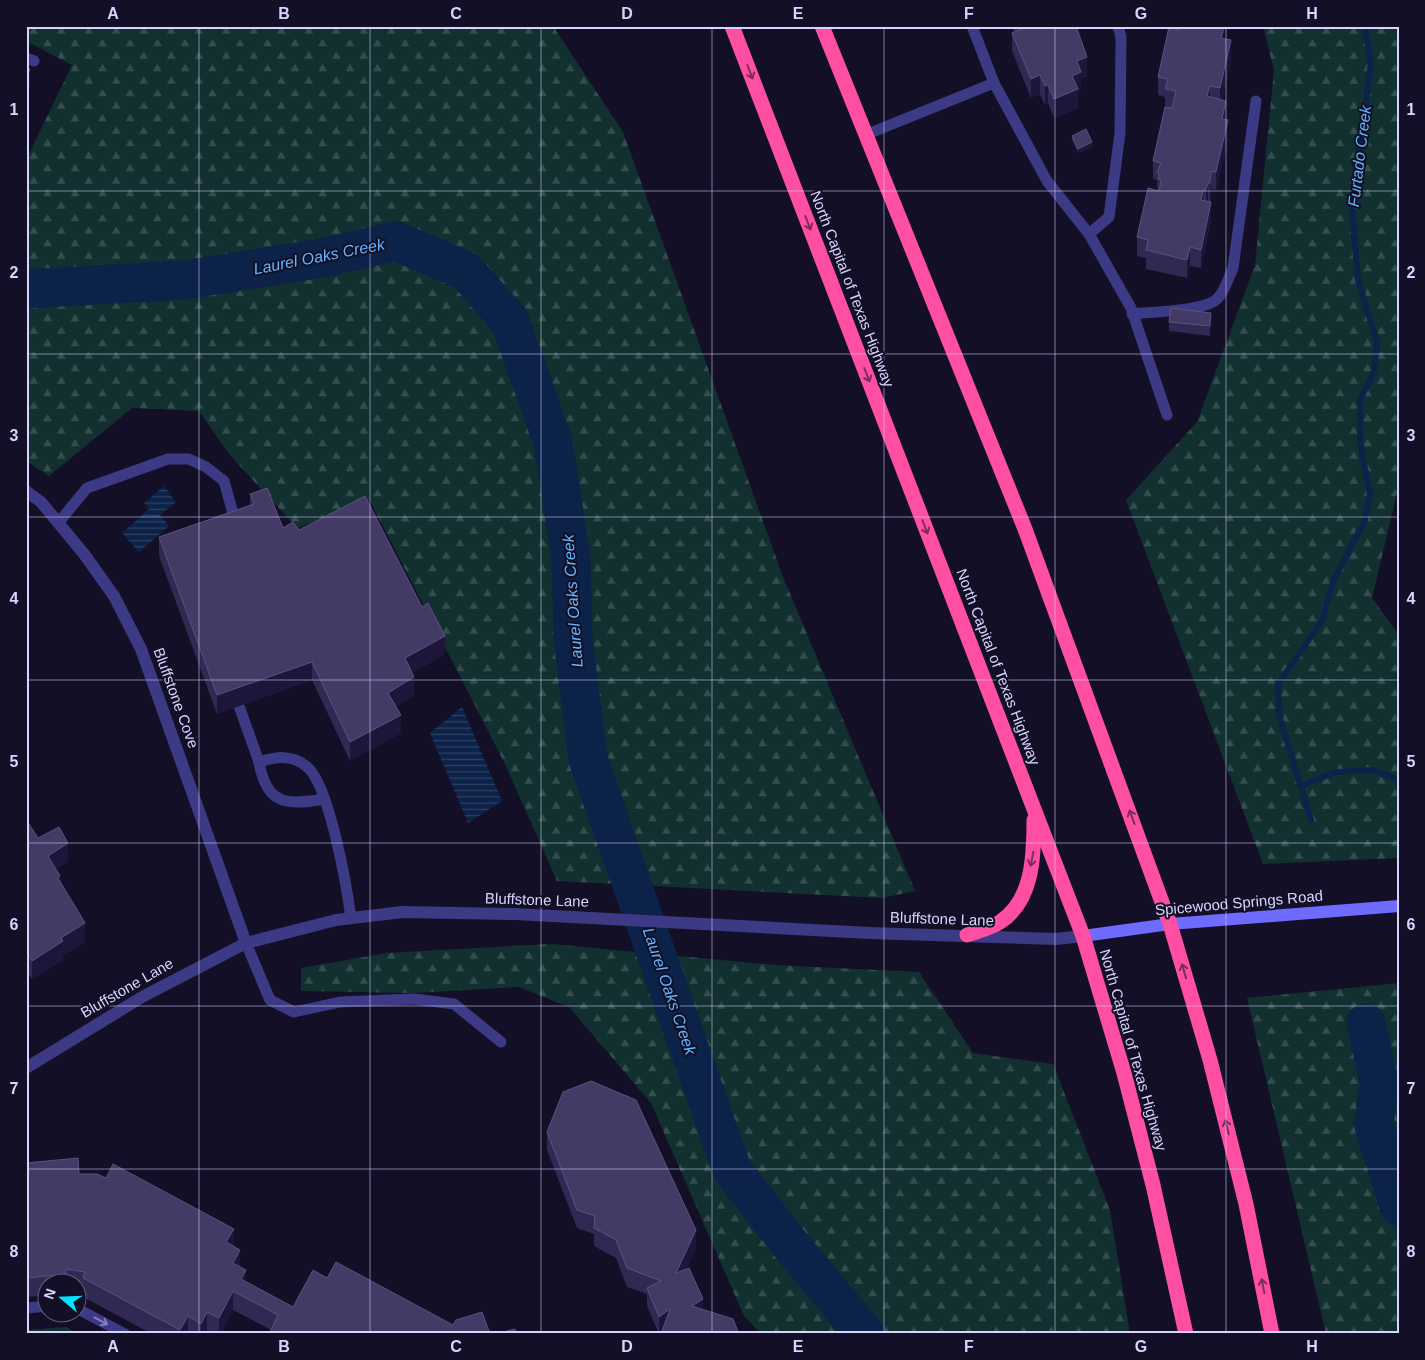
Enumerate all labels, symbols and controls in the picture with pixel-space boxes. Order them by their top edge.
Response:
text: A [107,5,119,22]
text: B [278,5,290,22]
text: C [450,5,462,22]
text: D [621,5,633,22]
text: E [793,5,804,22]
text: F [964,5,974,22]
text: G [1135,5,1147,22]
text: H [1306,5,1318,22]
one-way arrow [746,64,755,79]
text: 1 [10,101,19,118]
text: 1 [1407,101,1416,118]
water label: Furtado Creek [1345,103,1374,208]
street label: North Capital of Texas Highway [807,188,898,390]
one-way arrow [805,216,814,231]
water label: Laurel Oaks Creek [252,235,387,278]
text: 2 [10,264,19,281]
text: 2 [1407,264,1416,281]
one-way arrow [863,367,872,382]
text: 3 [10,427,19,444]
text: 3 [1407,427,1416,444]
one-way arrow [921,519,930,534]
water label: Laurel Oaks Creek [559,533,586,668]
street label: North Capital of Texas Highway [953,566,1044,768]
text: 4 [10,590,19,607]
text: 4 [1407,590,1416,607]
street label: Bluffstone Cove [150,645,203,750]
text: 5 [10,753,19,770]
text: 5 [1407,753,1416,770]
one-way arrow [1127,810,1136,825]
one-way arrow [1027,851,1037,867]
street label: Spicewood Springs Road [1154,887,1324,918]
street label: Bluffstone Lane [485,889,589,910]
street label: Bluffstone Lane [890,908,994,929]
text: 6 [10,916,19,933]
text: 6 [1407,916,1416,933]
water label: Laurel Oaks Creek [640,925,700,1058]
street label: North Capital of Texas Highway [1097,947,1171,1153]
street label: Bluffstone Lane [77,954,176,1021]
one-way arrow [1179,963,1189,979]
text: 7 [10,1080,19,1097]
text: 7 [1407,1080,1416,1097]
one-way arrow [1222,1120,1231,1136]
text: 8 [10,1243,19,1260]
text: 8 [1407,1243,1416,1260]
north arrow [38,1272,88,1322]
one-way arrow [1257,1278,1267,1294]
text: N [40,1286,59,1301]
one-way arrow [94,1316,109,1326]
text: A [107,1338,119,1355]
text: B [278,1338,290,1355]
text: C [450,1338,462,1355]
text: D [621,1338,633,1355]
text: E [793,1338,804,1355]
text: F [964,1338,974,1355]
text: G [1135,1338,1147,1355]
text: H [1306,1338,1318,1355]

